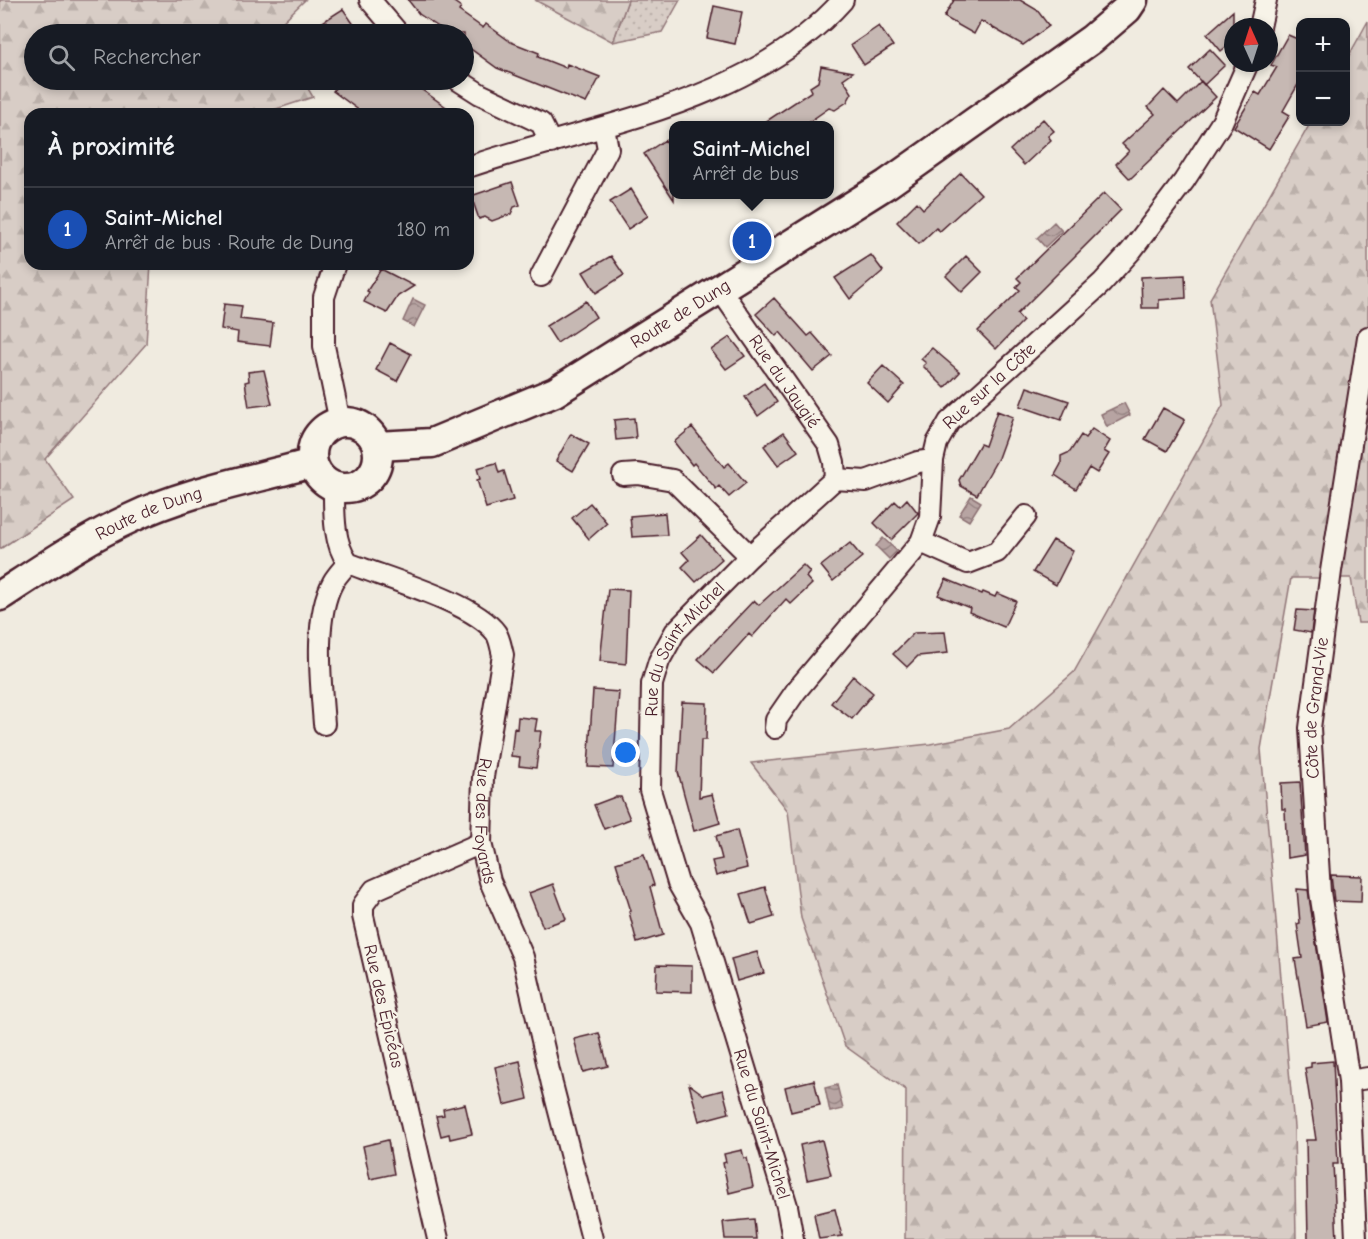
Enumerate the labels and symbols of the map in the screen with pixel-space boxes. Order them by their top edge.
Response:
north arrow [1224,18,1278,72]
pin: 1 [732,218,771,264]
street label: Route de Dung [627,275,734,353]
street label: Rue du Jaugié [744,331,824,432]
street label: Rue sur la Côte [938,339,1040,434]
street label: Route de Dung [92,482,205,545]
street label: Rue du Saint-Michel [641,578,729,717]
street label: Côte de Grand-Vie [1300,636,1333,779]
your location [611,738,640,767]
street label: Rue des Foyards [470,756,500,886]
street label: Rue des Épicéas [359,942,409,1070]
street label: Rue du Saint-Michel [729,1047,794,1202]

